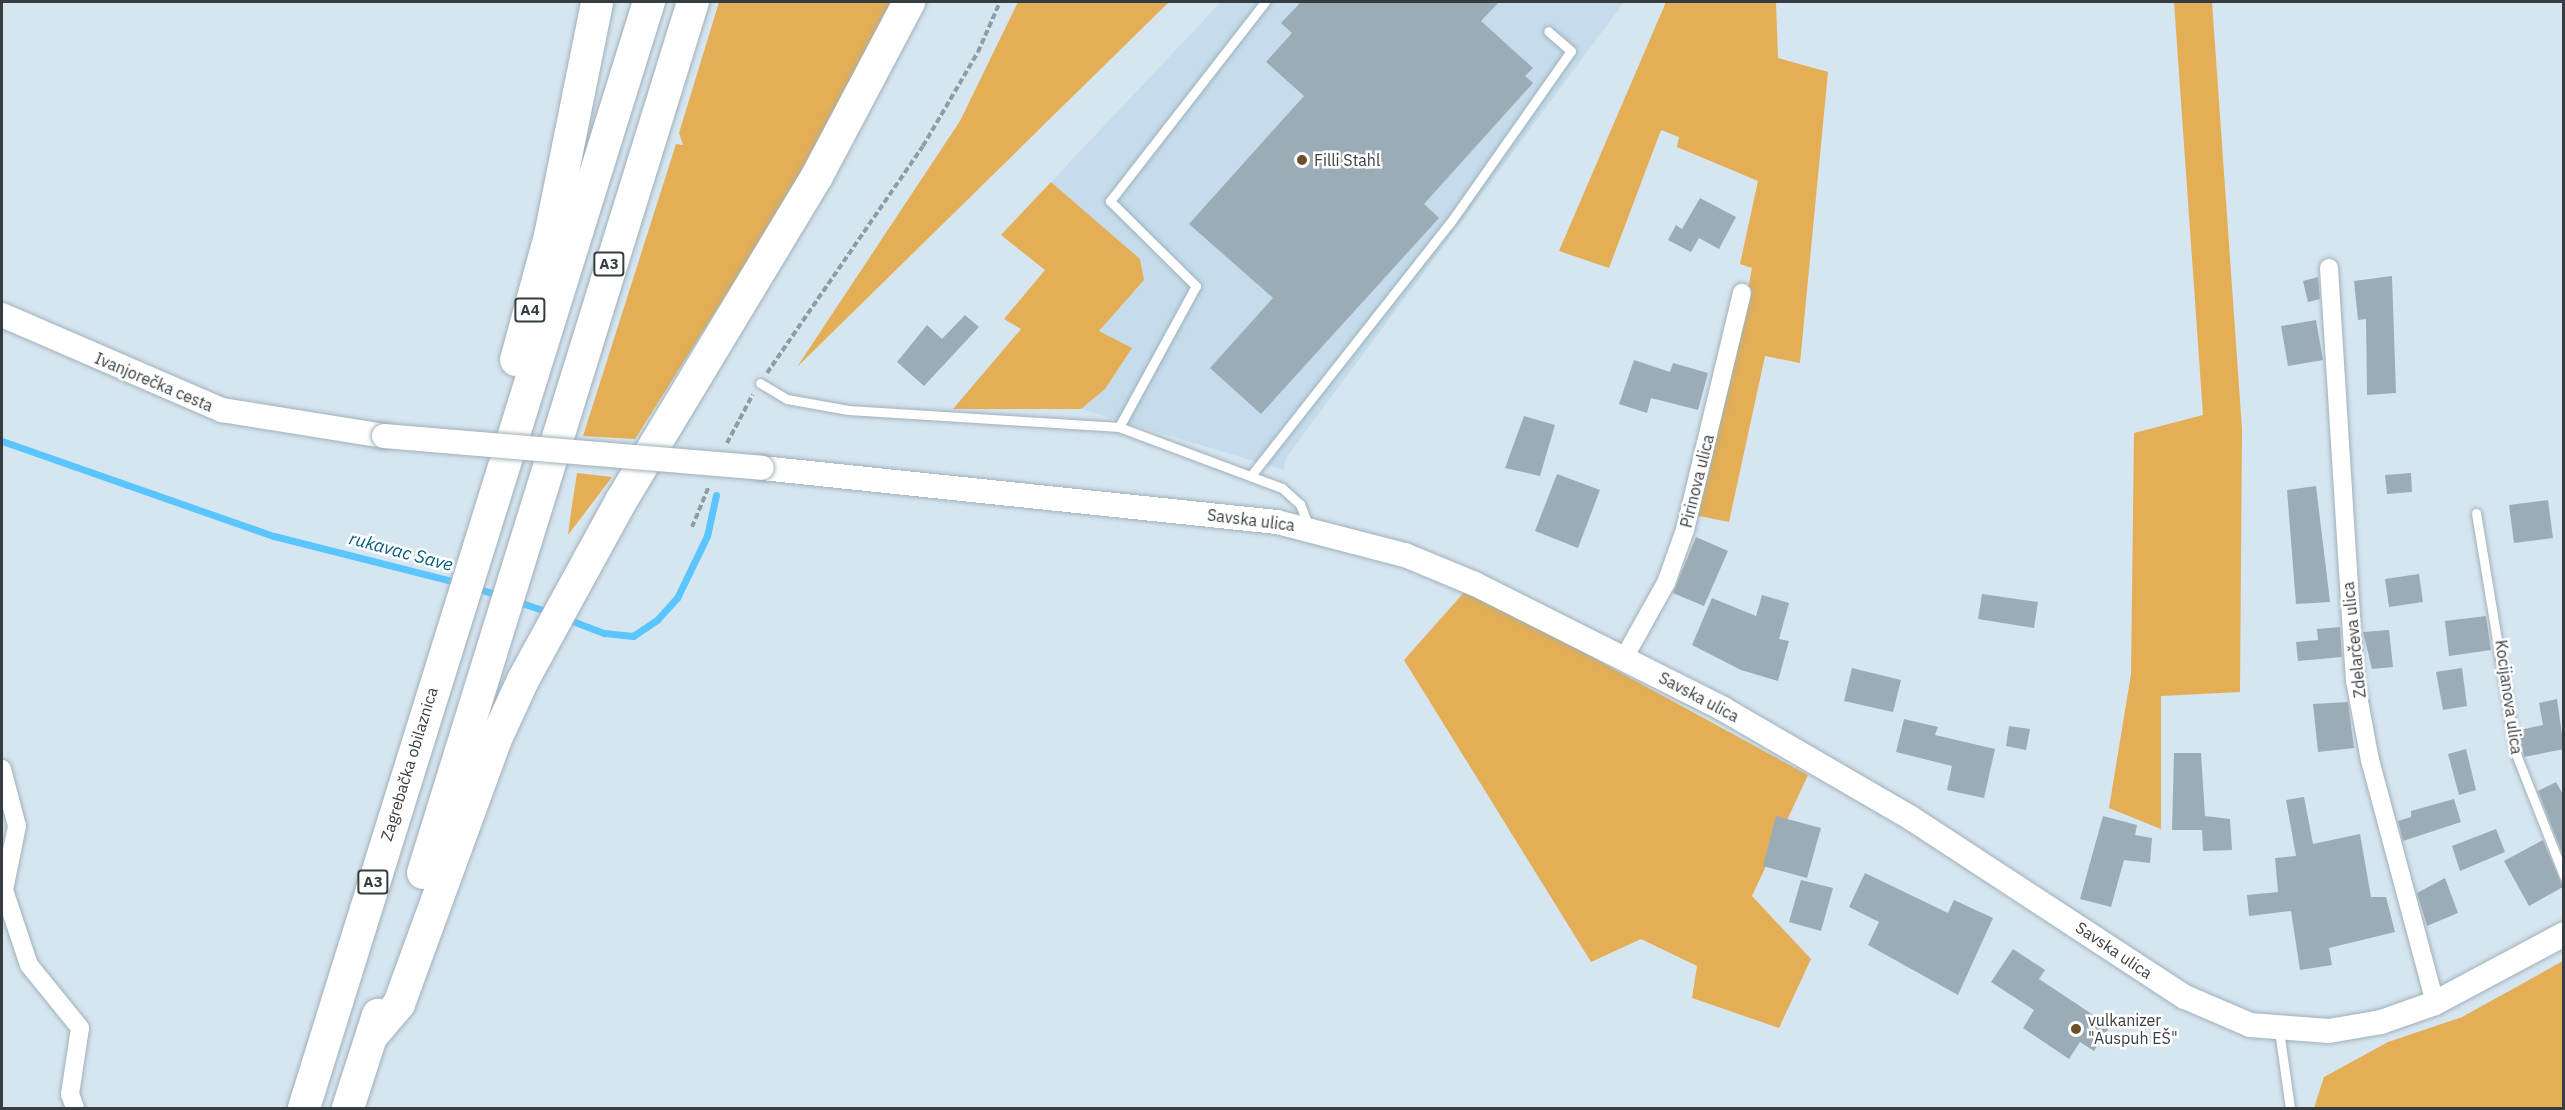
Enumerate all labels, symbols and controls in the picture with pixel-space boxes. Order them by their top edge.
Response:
place label: Filli Stahl [1314,150,1380,170]
marker: Filli Stahl [1295,153,1309,167]
road number: A3 [592,252,626,276]
road number: A4 [514,298,546,322]
street label: Ivanjorečka cesta [92,348,216,416]
street label: Pirinova ulica [1676,432,1718,530]
street label: Savska ulica [1206,505,1296,535]
water label: rukavac Save [347,528,455,576]
street label: Zdelarčeva ulica [2338,581,2370,699]
street label: Kocijanova ulica [2491,639,2527,755]
street label: Savska ulica [1656,668,1742,726]
street label: Zagrebačka obilaznica [376,685,442,843]
road number: A3 [356,870,389,894]
street label: Savska ulica [2072,917,2156,983]
place label: vulkanizer "Auspuh EŠ" [2088,1010,2178,1048]
marker: vulkanizer "Auspuh EŠ" [2069,1022,2083,1036]

